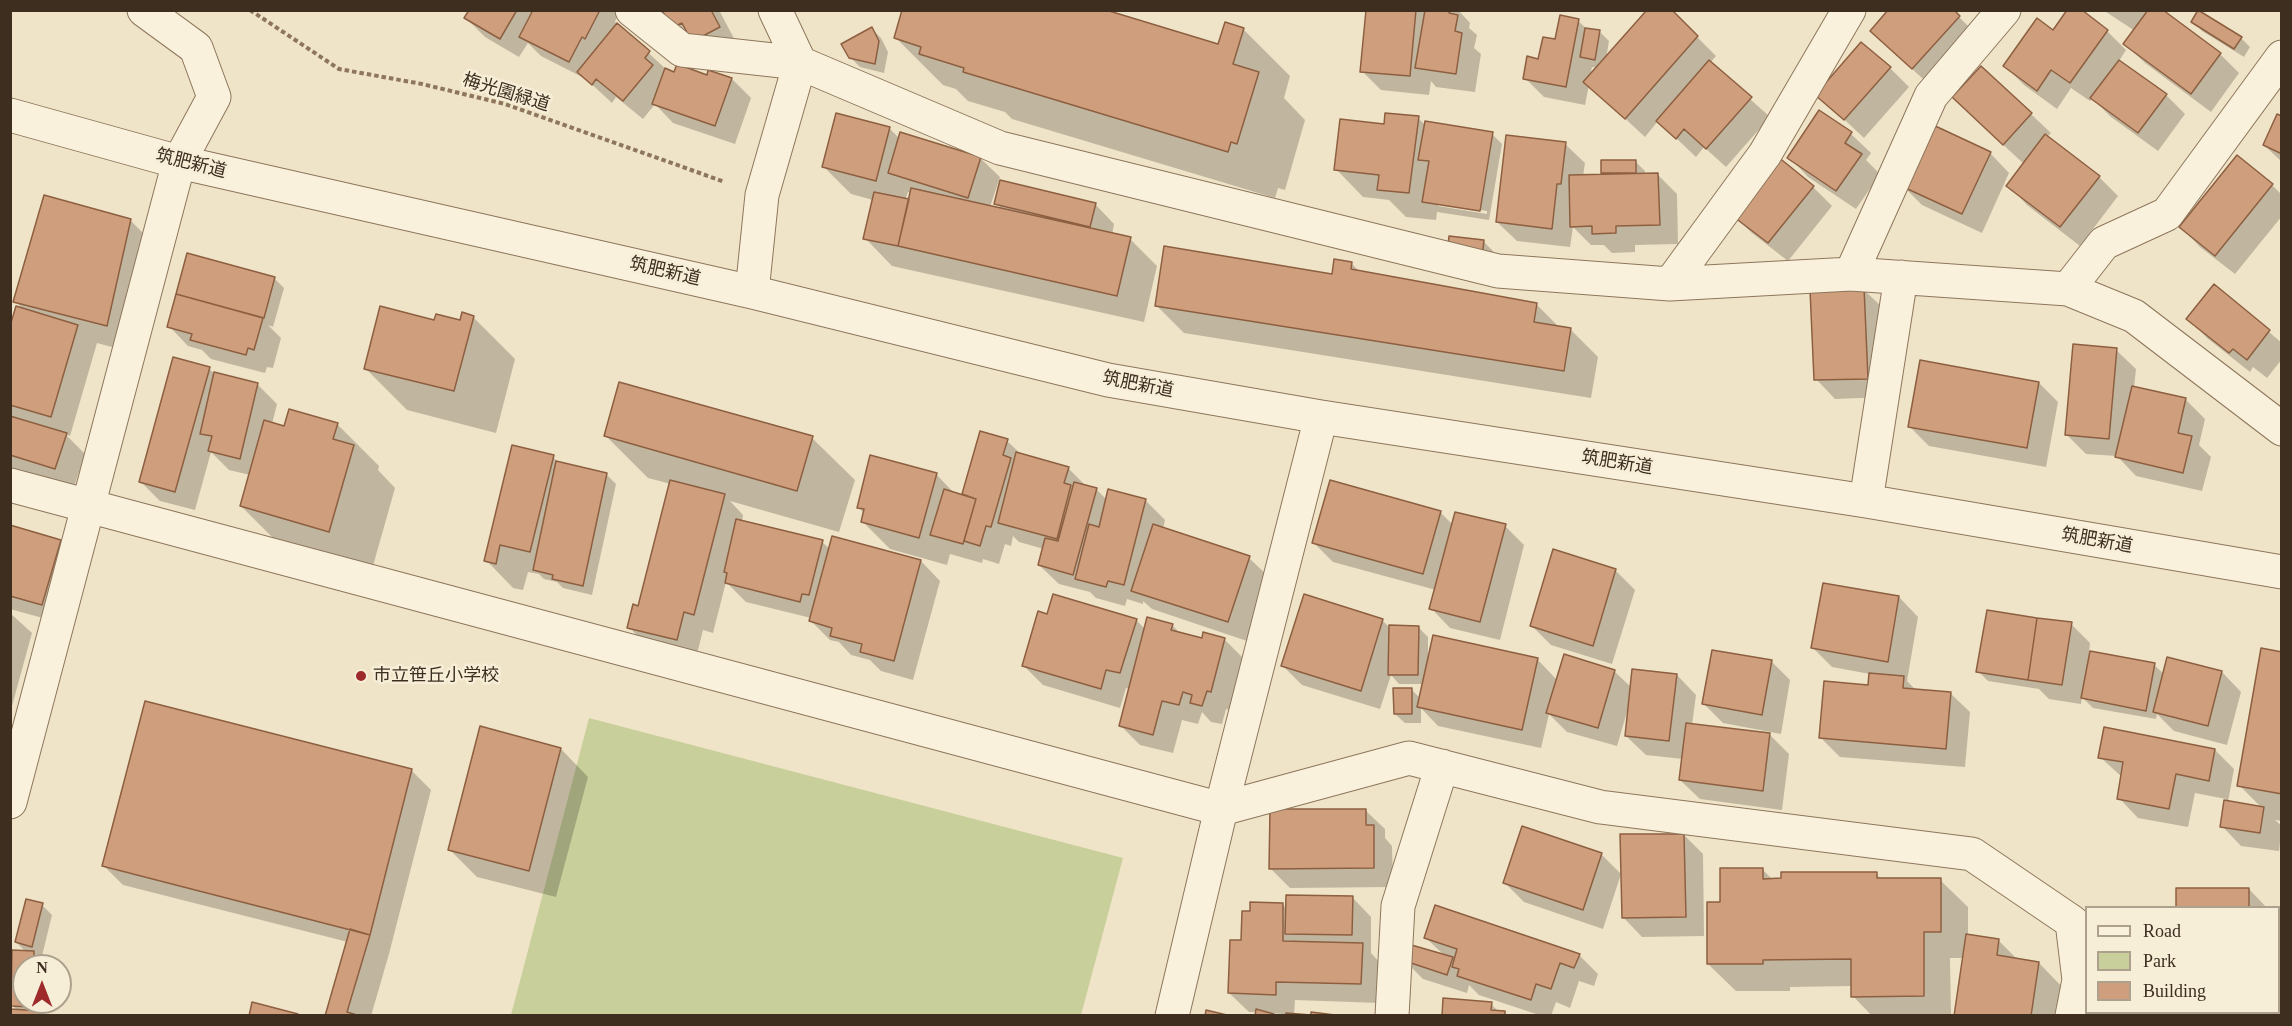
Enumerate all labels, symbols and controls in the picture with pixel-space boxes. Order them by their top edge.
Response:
street label: 梅光園緑道 [460,70,552,116]
street label: 筑肥新道 [153,145,229,183]
street label: 筑肥新道 [627,253,703,291]
street label: 筑肥新道 [1101,368,1175,402]
street label: 筑肥新道 [1580,447,1654,479]
street label: 筑肥新道 [2060,524,2134,558]
place label: 市立笹丘小学校 [373,665,499,687]
marker: 市立笹丘小学校 [354,669,368,683]
legend [2085,906,2280,1014]
text: Road [2143,921,2181,941]
text: Park [2143,951,2176,971]
north arrow [12,954,72,1014]
text: N [36,959,48,976]
text: Building [2143,981,2206,1001]

